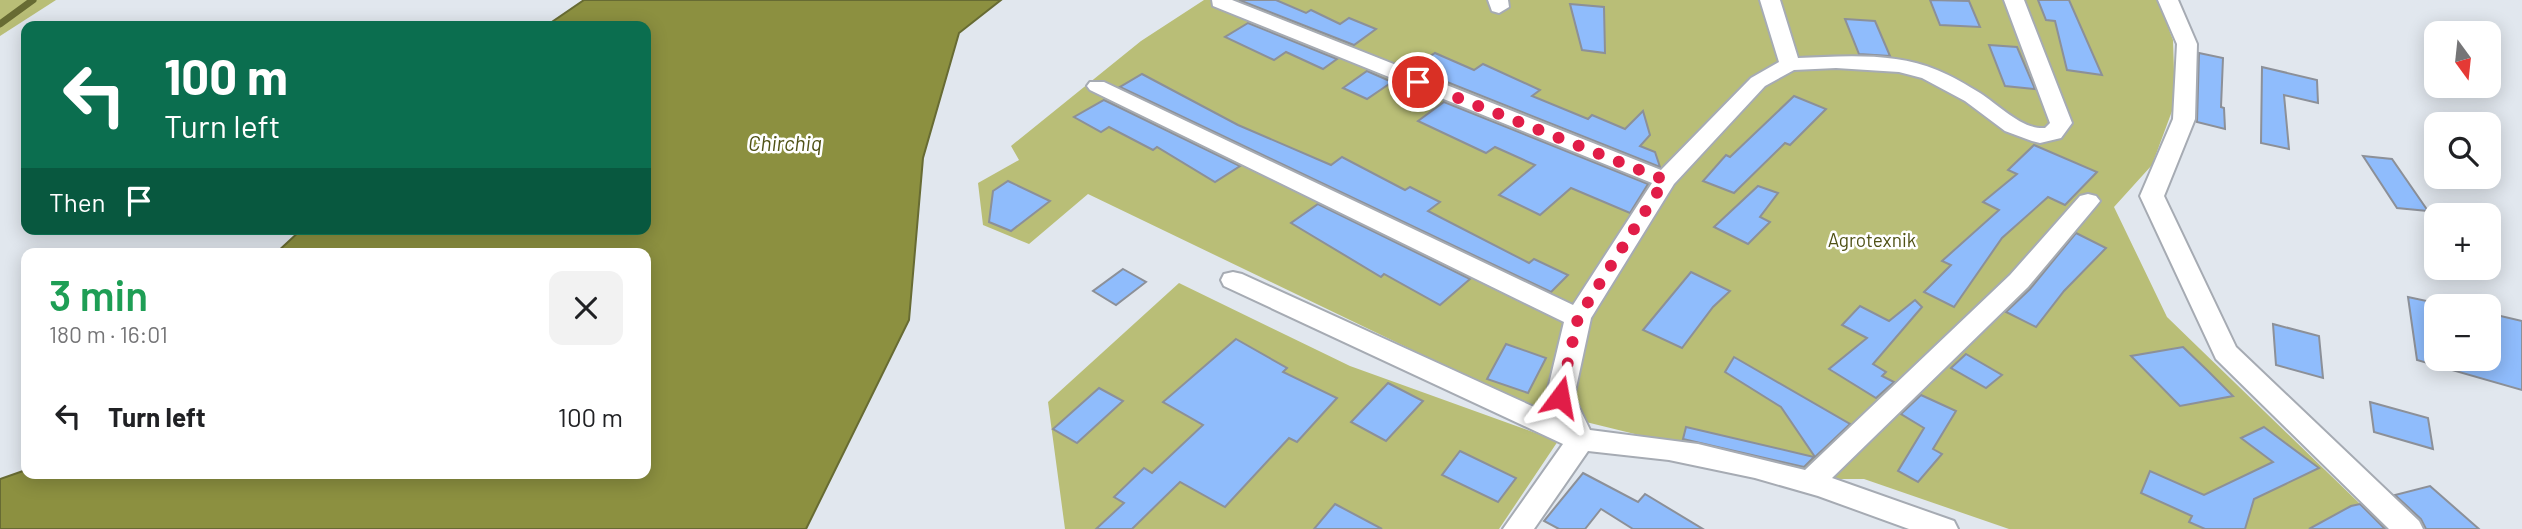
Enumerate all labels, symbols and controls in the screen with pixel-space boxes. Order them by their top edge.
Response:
north arrow [2424,21,2501,98]
map controls [2424,21,2501,371]
text: 100 m [164,46,288,105]
icon: left [49,49,140,140]
pin [1388,52,1448,112]
icon: arrive [1399,63,1437,101]
text: Turn left [164,106,281,144]
button: search [2424,112,2501,189]
water label: Chirchiq [748,130,822,155]
icon: arrive [120,182,158,220]
text: Then [49,186,106,217]
button: + [2424,203,2501,280]
park label: Agrotexnik [1828,228,1916,251]
text: 3 min [49,269,148,319]
button: close [549,271,623,345]
button: − [2424,294,2501,371]
text: 180 m · 16:01 [49,320,168,348]
position arrow [1523,360,1597,434]
icon: left [49,397,87,435]
text: Turn left [108,401,206,432]
text: 100 m [558,401,623,432]

